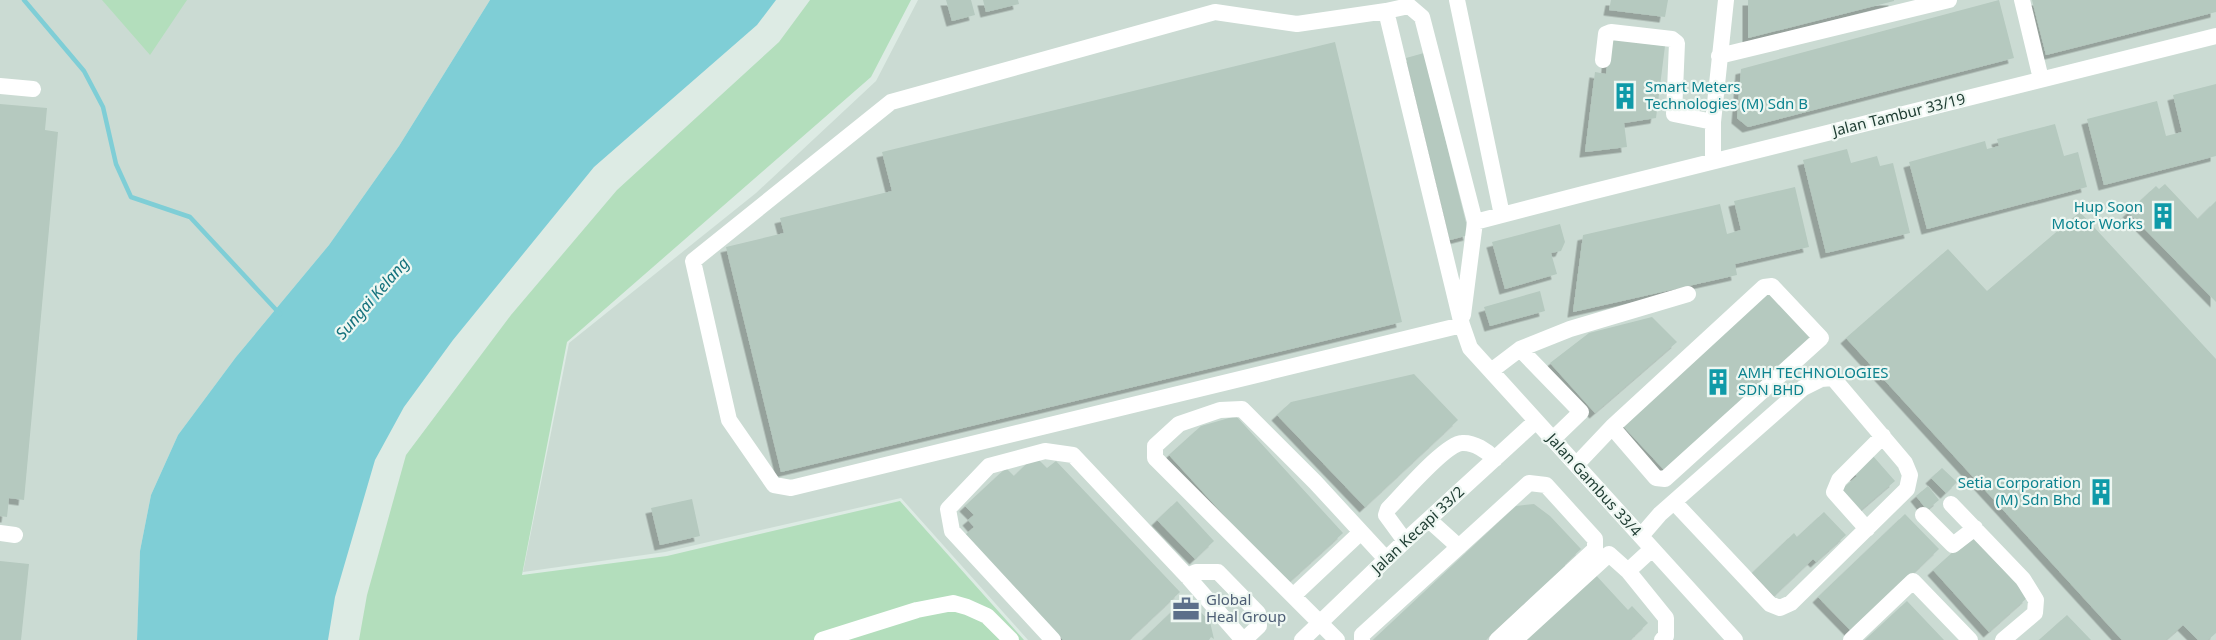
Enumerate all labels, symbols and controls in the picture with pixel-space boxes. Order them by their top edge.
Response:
place label: Smart Meters Technologies (M) Sdn B [1645,76,1808,113]
building icon: Smart Meters Technologies (M) Sdn B [1610,81,1640,111]
street label: Jalan Tambur 33/19 [1828,88,1967,141]
place label: Hup Soon Motor Works [2052,196,2143,233]
building icon: Hup Soon Motor Works [2148,201,2178,231]
water label: Sungai Kelang [330,252,414,344]
place label: AMH TECHNOLOGIES SDN BHD [1738,362,1888,399]
building icon: AMH TECHNOLOGIES SDN BHD [1703,367,1733,397]
street label: Jalan Gambus 33/4 [1542,427,1647,540]
place label: Setia Corporation (M) Sdn Bhd [1958,472,2081,509]
building icon: Setia Corporation (M) Sdn Bhd [2086,477,2116,507]
street label: Jalan Kecapi 33/2 [1365,481,1468,579]
place label: Global Heal Group [1206,589,1286,626]
office icon: Global Heal Group [1171,594,1201,624]

